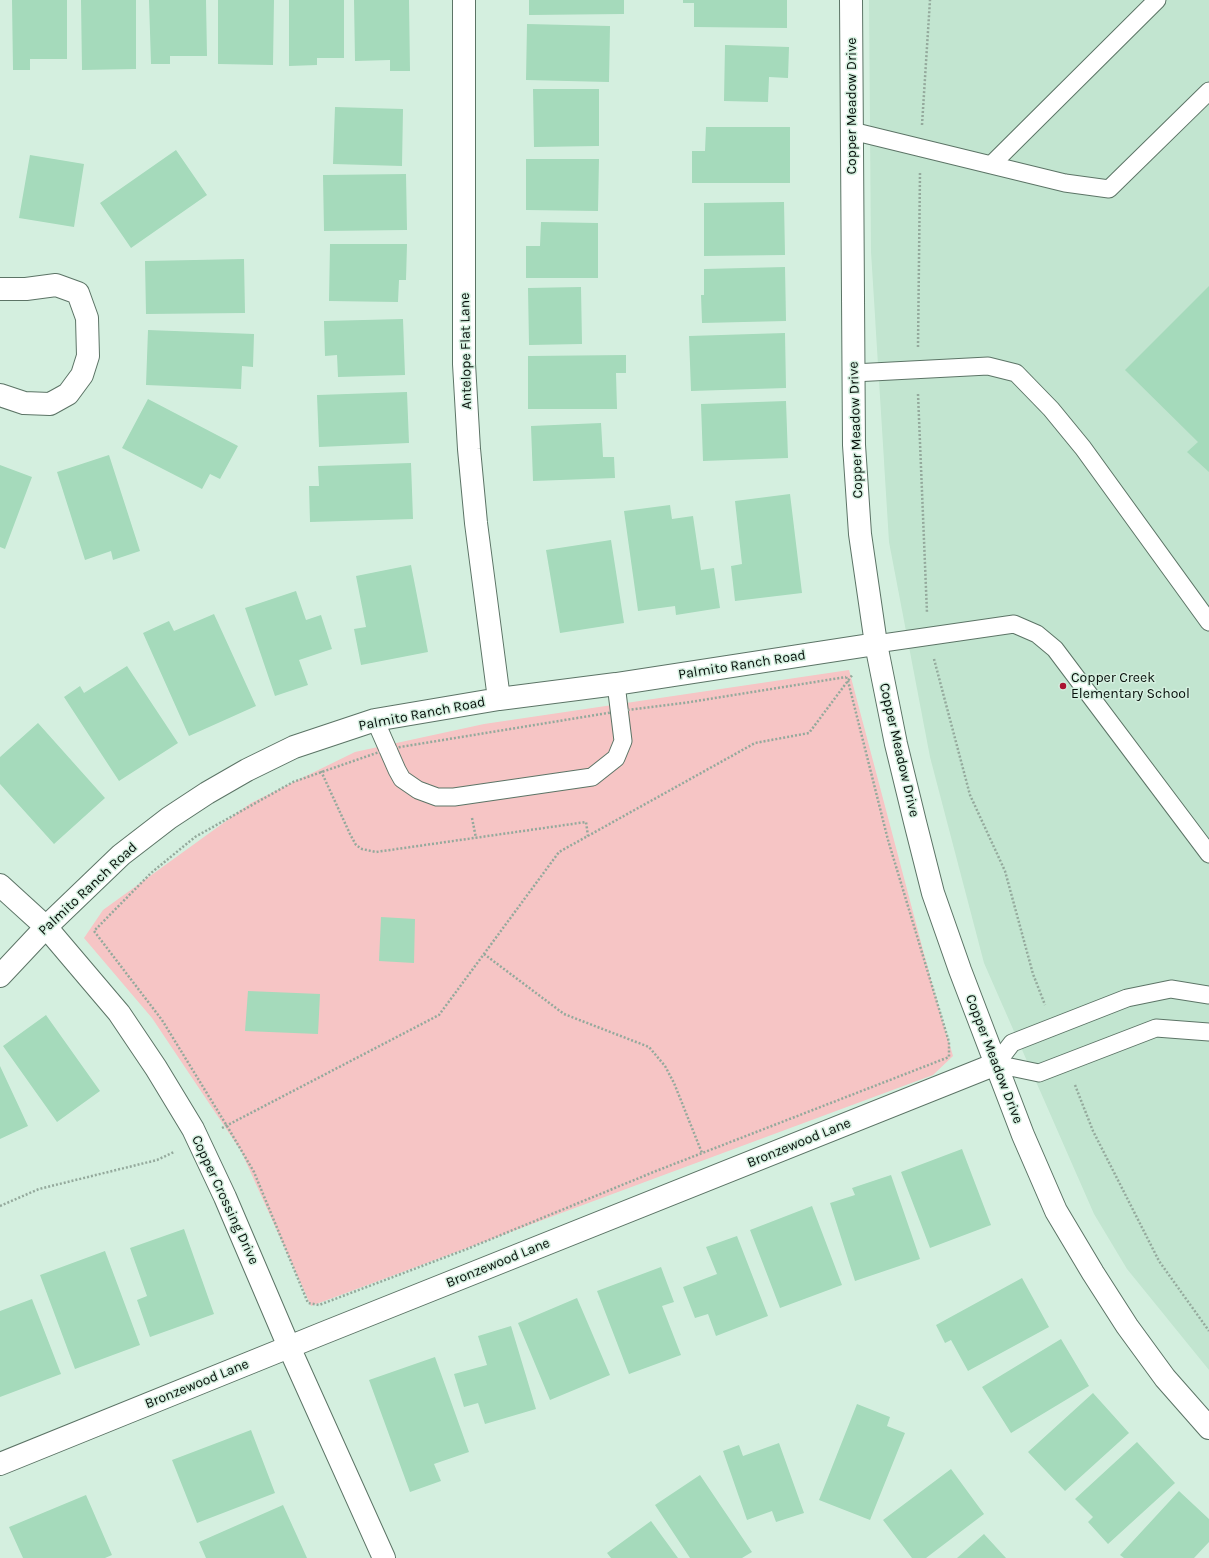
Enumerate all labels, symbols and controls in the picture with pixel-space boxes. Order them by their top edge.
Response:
street label: Copper Meadow Drive [844,37,860,175]
street label: Antelope Flat Lane [457,293,475,409]
street label: Copper Meadow Drive [845,361,867,499]
street label: Palmito Ranch Road [677,647,807,683]
place label: Copper Creek Elementary School [1071,670,1190,702]
street label: Copper Meadow Drive [875,681,923,819]
marker: Copper Creek Elementary School [1058,681,1068,691]
street label: Palmito Ranch Road [357,693,487,735]
street label: Palmito Ranch Road [35,839,141,939]
street label: Copper Meadow Drive [962,992,1026,1126]
street label: Bronzewood Lane [745,1114,853,1172]
street label: Copper Crossing Drive [188,1133,262,1267]
street label: Bronzewood Lane [444,1234,552,1292]
street label: Bronzewood Lane [143,1355,251,1413]

